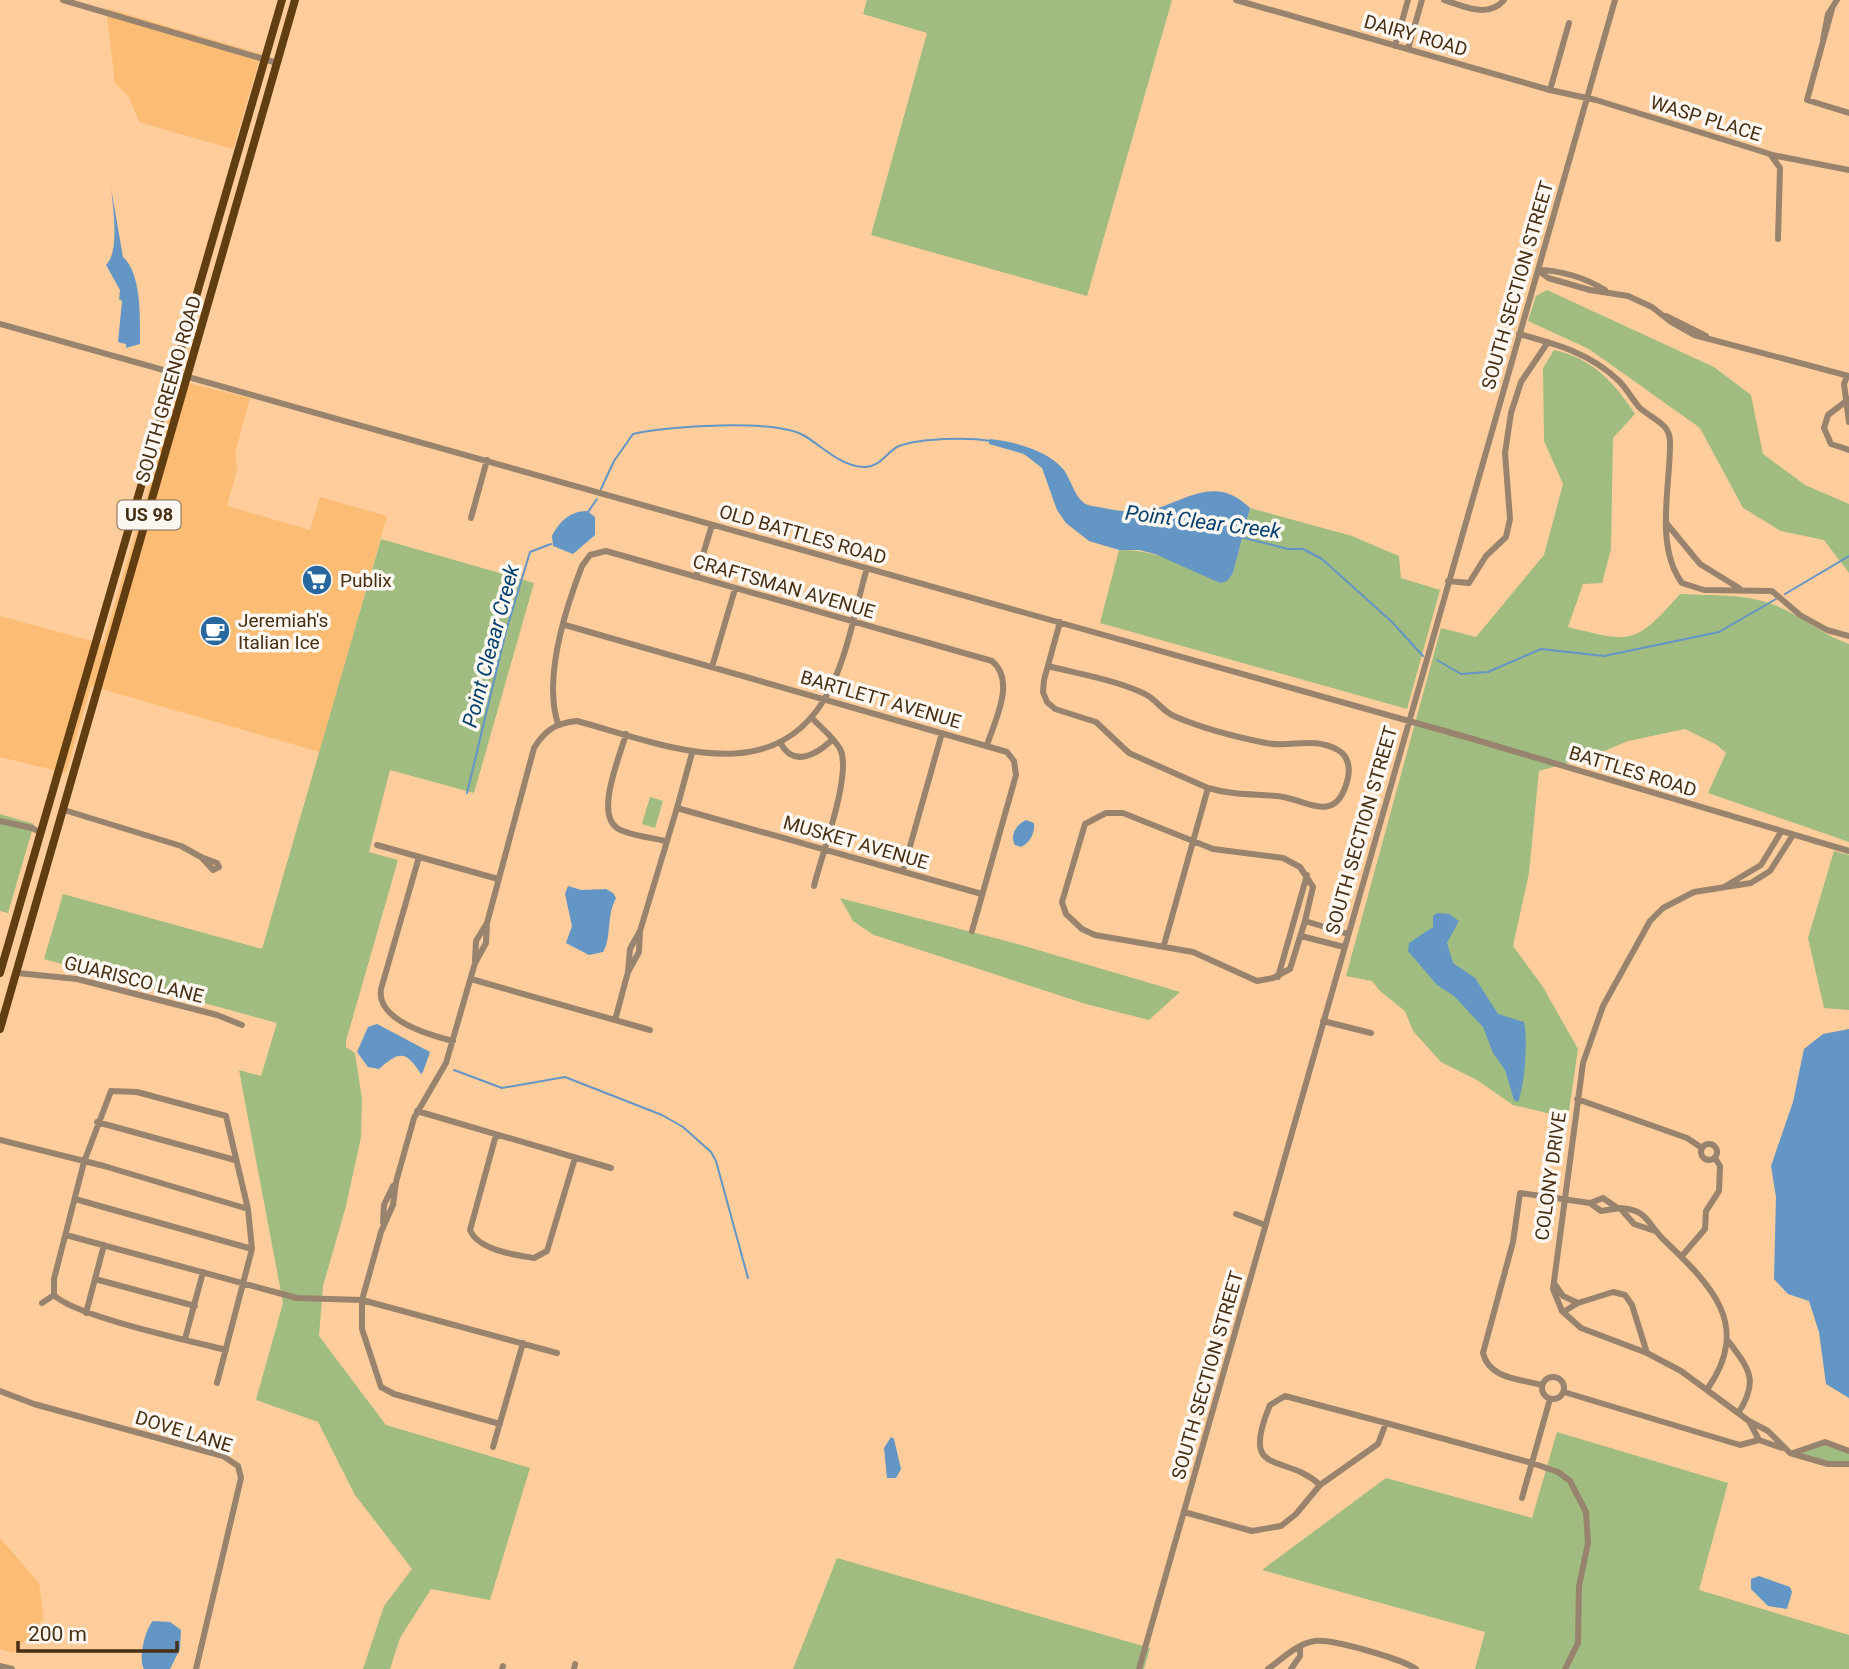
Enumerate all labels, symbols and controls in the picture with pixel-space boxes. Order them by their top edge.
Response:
street label: DAIRY ROAD [1361,10,1470,61]
street label: WASP PLACE [1648,91,1764,146]
street label: SOUTH SECTION STREET [1477,178,1558,392]
street label: SOUTH GREENO ROAD [131,293,206,485]
road number: US 98 [118,500,180,530]
street label: OLD BATTLES ROAD [717,500,889,569]
water label: Point Clear Creek [1124,501,1283,544]
street label: CRAFTSMAN AVENUE [690,549,878,624]
water label: Point Cleaar Creek [458,561,524,730]
supermarket icon: Publix [300,563,334,597]
place label: Publix [340,569,392,592]
place label: Jeremiah's Italian Ice [238,609,328,654]
cafe icon: Jeremiah's Italian Ice [198,614,232,648]
street label: BARTLETT AVENUE [798,666,964,733]
street label: SOUTH SECTION STREET [1321,723,1402,937]
street label: BATTLES ROAD [1566,741,1699,802]
street label: MUSKET AVENUE [781,811,931,874]
street label: GUARISCO LANE [62,951,206,1008]
street label: COLONY DRIVE [1530,1110,1571,1242]
street label: SOUTH SECTION STREET [1167,1268,1248,1482]
street label: DOVE LANE [133,1406,235,1457]
scale bar [18,1610,177,1654]
text: 200 m [28,1622,87,1646]

